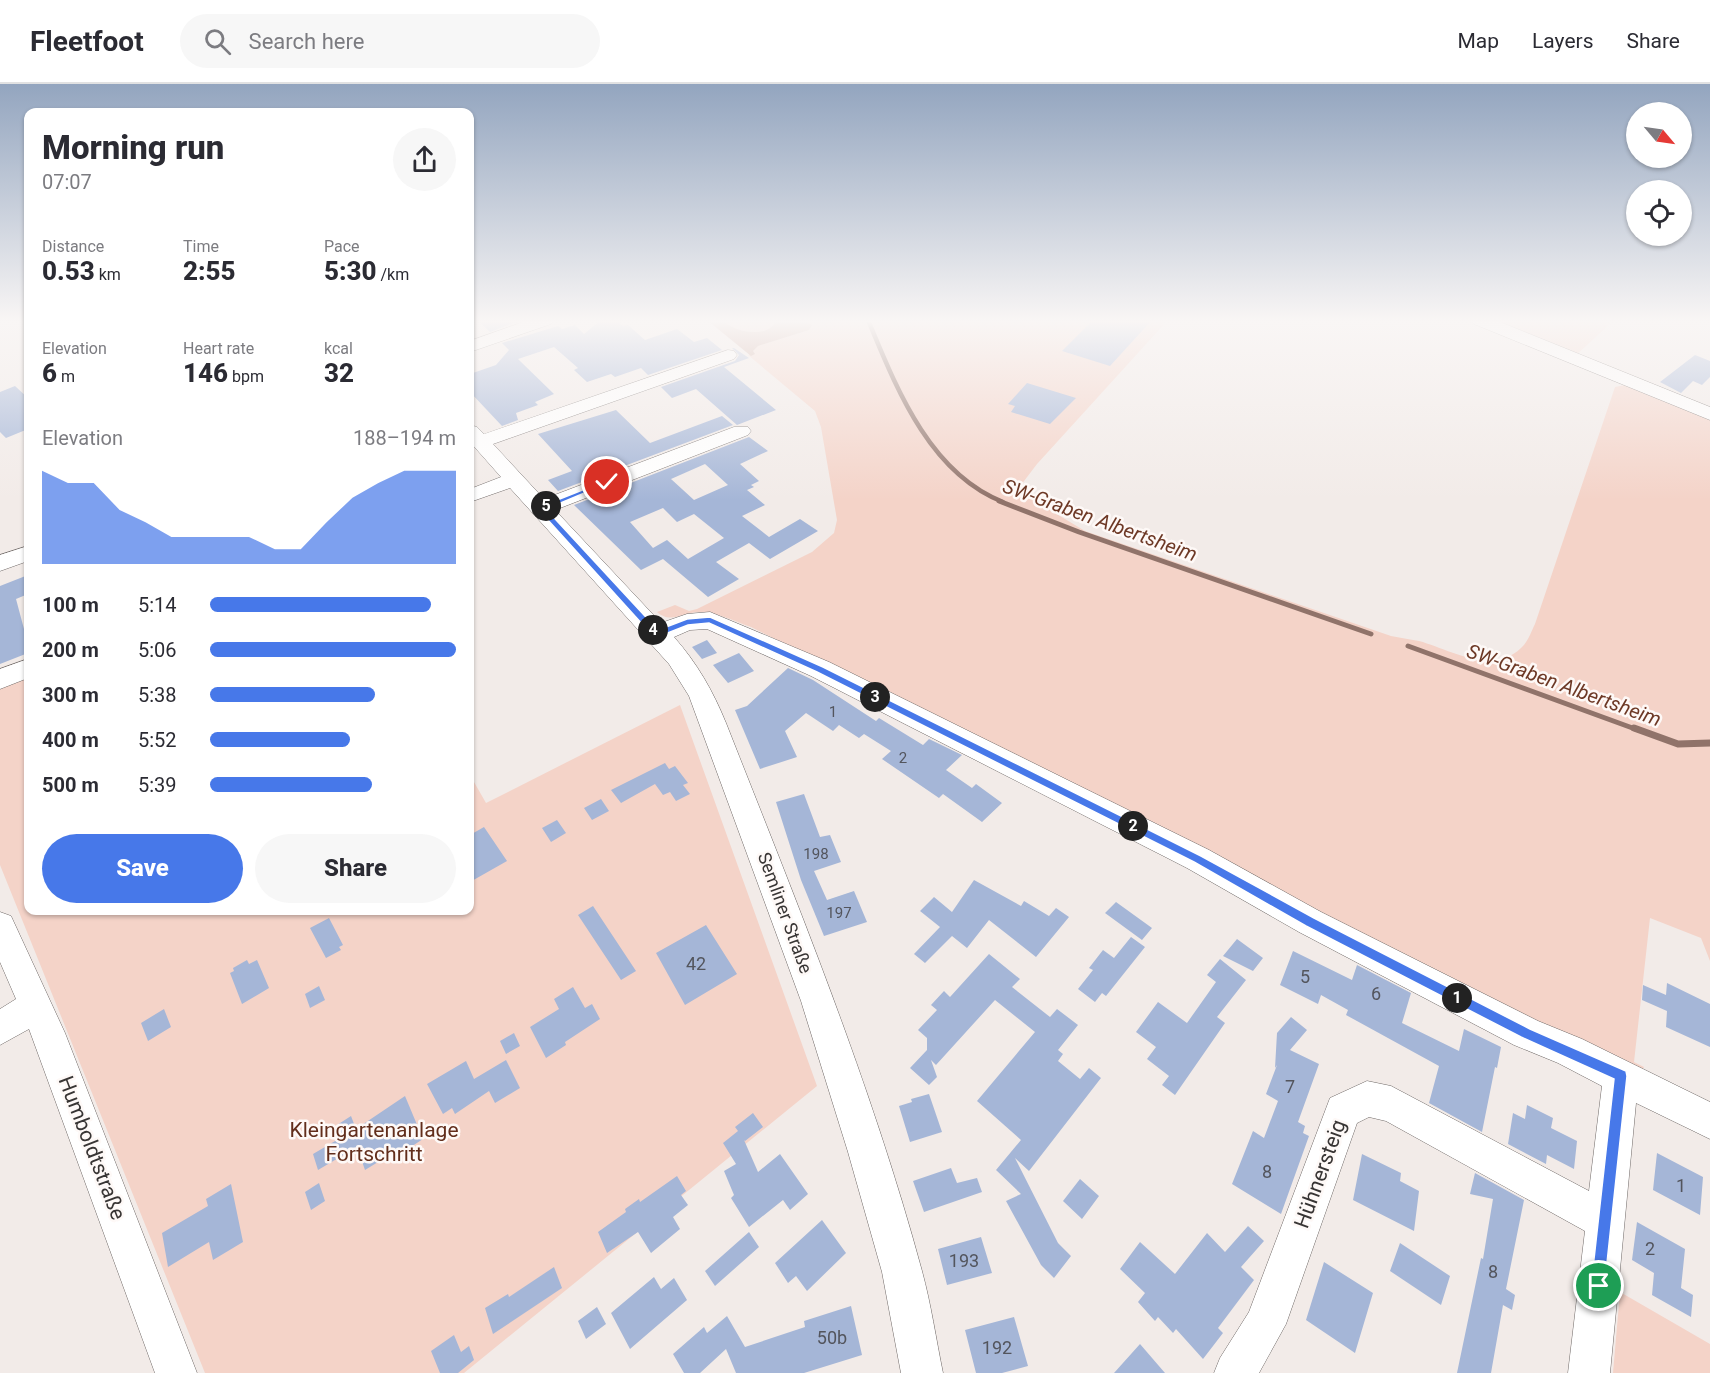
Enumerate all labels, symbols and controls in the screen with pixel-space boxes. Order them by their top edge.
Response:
search box [180,14,600,68]
text: Fleetfoot [30,25,144,58]
icon: search [201,25,234,58]
text: Search here [249,29,364,54]
text: Map [1457,29,1499,53]
text: Layers [1532,29,1593,53]
text: Share [1626,29,1680,53]
north arrow [1626,102,1692,168]
map controls [1626,102,1692,246]
text: Morning run [42,128,224,167]
button: share [393,128,456,191]
text: 07:07 [42,170,92,194]
button: locate [1626,180,1692,246]
text: Distance [42,237,104,256]
text: Time [183,237,219,256]
text: Pace [324,237,360,256]
text: 0.53 [42,256,95,286]
text: 2:55 [183,256,236,286]
text: 5:30 [324,256,377,286]
text: km [95,265,121,284]
text: /km [377,265,409,284]
text: Elevation [42,339,107,358]
text: Heart rate [183,339,254,358]
text: kcal [324,339,353,358]
text: 6 [42,358,57,388]
text: 146 [183,358,228,388]
text: 32 [324,358,354,388]
text: m [57,367,75,386]
text: bpm [228,367,264,386]
text: Elevation [42,426,123,450]
text: 188–194 m [353,426,456,450]
pin [581,456,632,507]
icon: check [590,465,623,498]
water label: SW-Graben Albertsheim [1000,474,1200,566]
pin: 5 [531,491,561,521]
text: 5 [541,496,551,515]
text: 100 m [42,593,99,617]
text: 5:14 [138,593,177,617]
pin: 4 [638,615,668,645]
text: 4 [648,620,658,639]
text: 200 m [42,638,99,662]
text: 5:06 [138,638,177,662]
water label: SW-Graben Albertsheim [1464,639,1664,731]
pin: 3 [860,682,890,712]
text: 300 m [42,683,99,707]
text: 5:38 [138,683,177,707]
text: 3 [870,687,880,706]
house number: 1 [829,703,837,721]
text: 400 m [42,728,99,752]
text: 5:52 [138,728,177,752]
house number: 2 [899,749,907,767]
text: 500 m [42,773,99,797]
text: 5:39 [138,773,177,797]
pin: 2 [1118,811,1148,841]
text: 2 [1128,816,1138,835]
button: Save [42,834,243,903]
button: Share [255,834,456,903]
house number: 198 [803,845,829,863]
street label: Semliner Straße [754,849,817,976]
house number: 197 [826,904,852,922]
house number: 42 [686,953,706,974]
house number: 5 [1300,966,1310,987]
house number: 6 [1371,983,1381,1004]
pin: 1 [1442,983,1472,1013]
text: 1 [1452,988,1462,1007]
street label: Humboldtstraße [54,1073,130,1223]
house number: 7 [1285,1076,1295,1097]
street label: Hühnersteig [1289,1116,1351,1232]
park label: Kleingartenanlage Fortschritt [289,1118,459,1166]
house number: 8 [1262,1161,1272,1182]
house number: 1 [1676,1175,1686,1196]
house number: 2 [1645,1238,1655,1259]
house number: 193 [949,1250,979,1271]
pin [1573,1260,1624,1311]
house number: 8 [1488,1261,1498,1282]
icon: arrive [1582,1269,1615,1302]
house number: 50b [817,1327,847,1348]
house number: 192 [982,1337,1012,1358]

